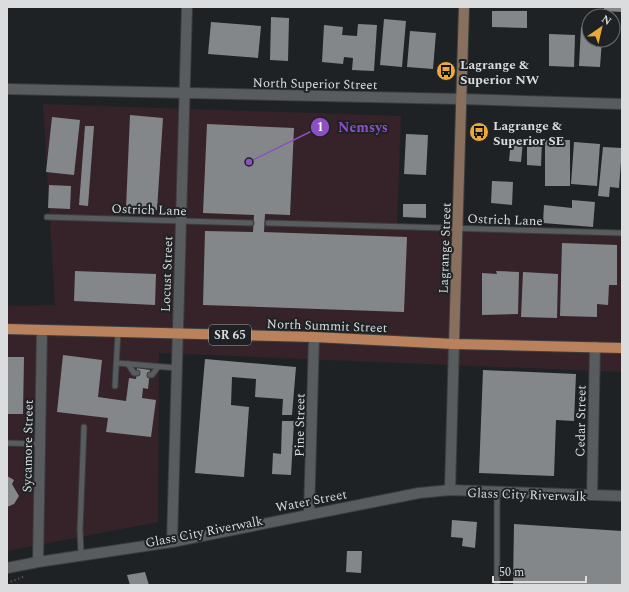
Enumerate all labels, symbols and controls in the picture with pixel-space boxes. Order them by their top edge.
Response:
north arrow [581,8,621,48]
text: N [598,11,615,30]
place label: Lagrange & Superior NW [460,55,540,90]
bus stop icon: Lagrange & Superior NW [435,60,457,82]
street label: North Superior Street [252,73,378,95]
callout: Nemsys [310,114,396,140]
place label: Lagrange & Superior SE [493,116,565,151]
text: Nemsys [338,117,388,138]
text: 1 [317,118,323,137]
bus stop icon: Lagrange & Superior SE [468,121,490,143]
street label: Ostrich Lane [111,199,187,221]
street label: Lagrange Street [433,202,457,294]
street label: Ostrich Lane [467,209,543,231]
street label: Locust Street [156,235,178,313]
street label: North Summit Street [266,314,388,338]
road number: SR 65 [209,325,251,345]
street label: Cedar Street [570,385,592,457]
street label: Pine Street [289,393,311,457]
street label: Sycamore Street [17,399,39,493]
street label: Glass City Riverwalk [467,483,587,507]
street label: Water Street [274,484,349,518]
street label: Glass City Riverwalk [144,511,265,553]
scale bar [493,558,586,584]
text: 50 m [499,563,524,582]

